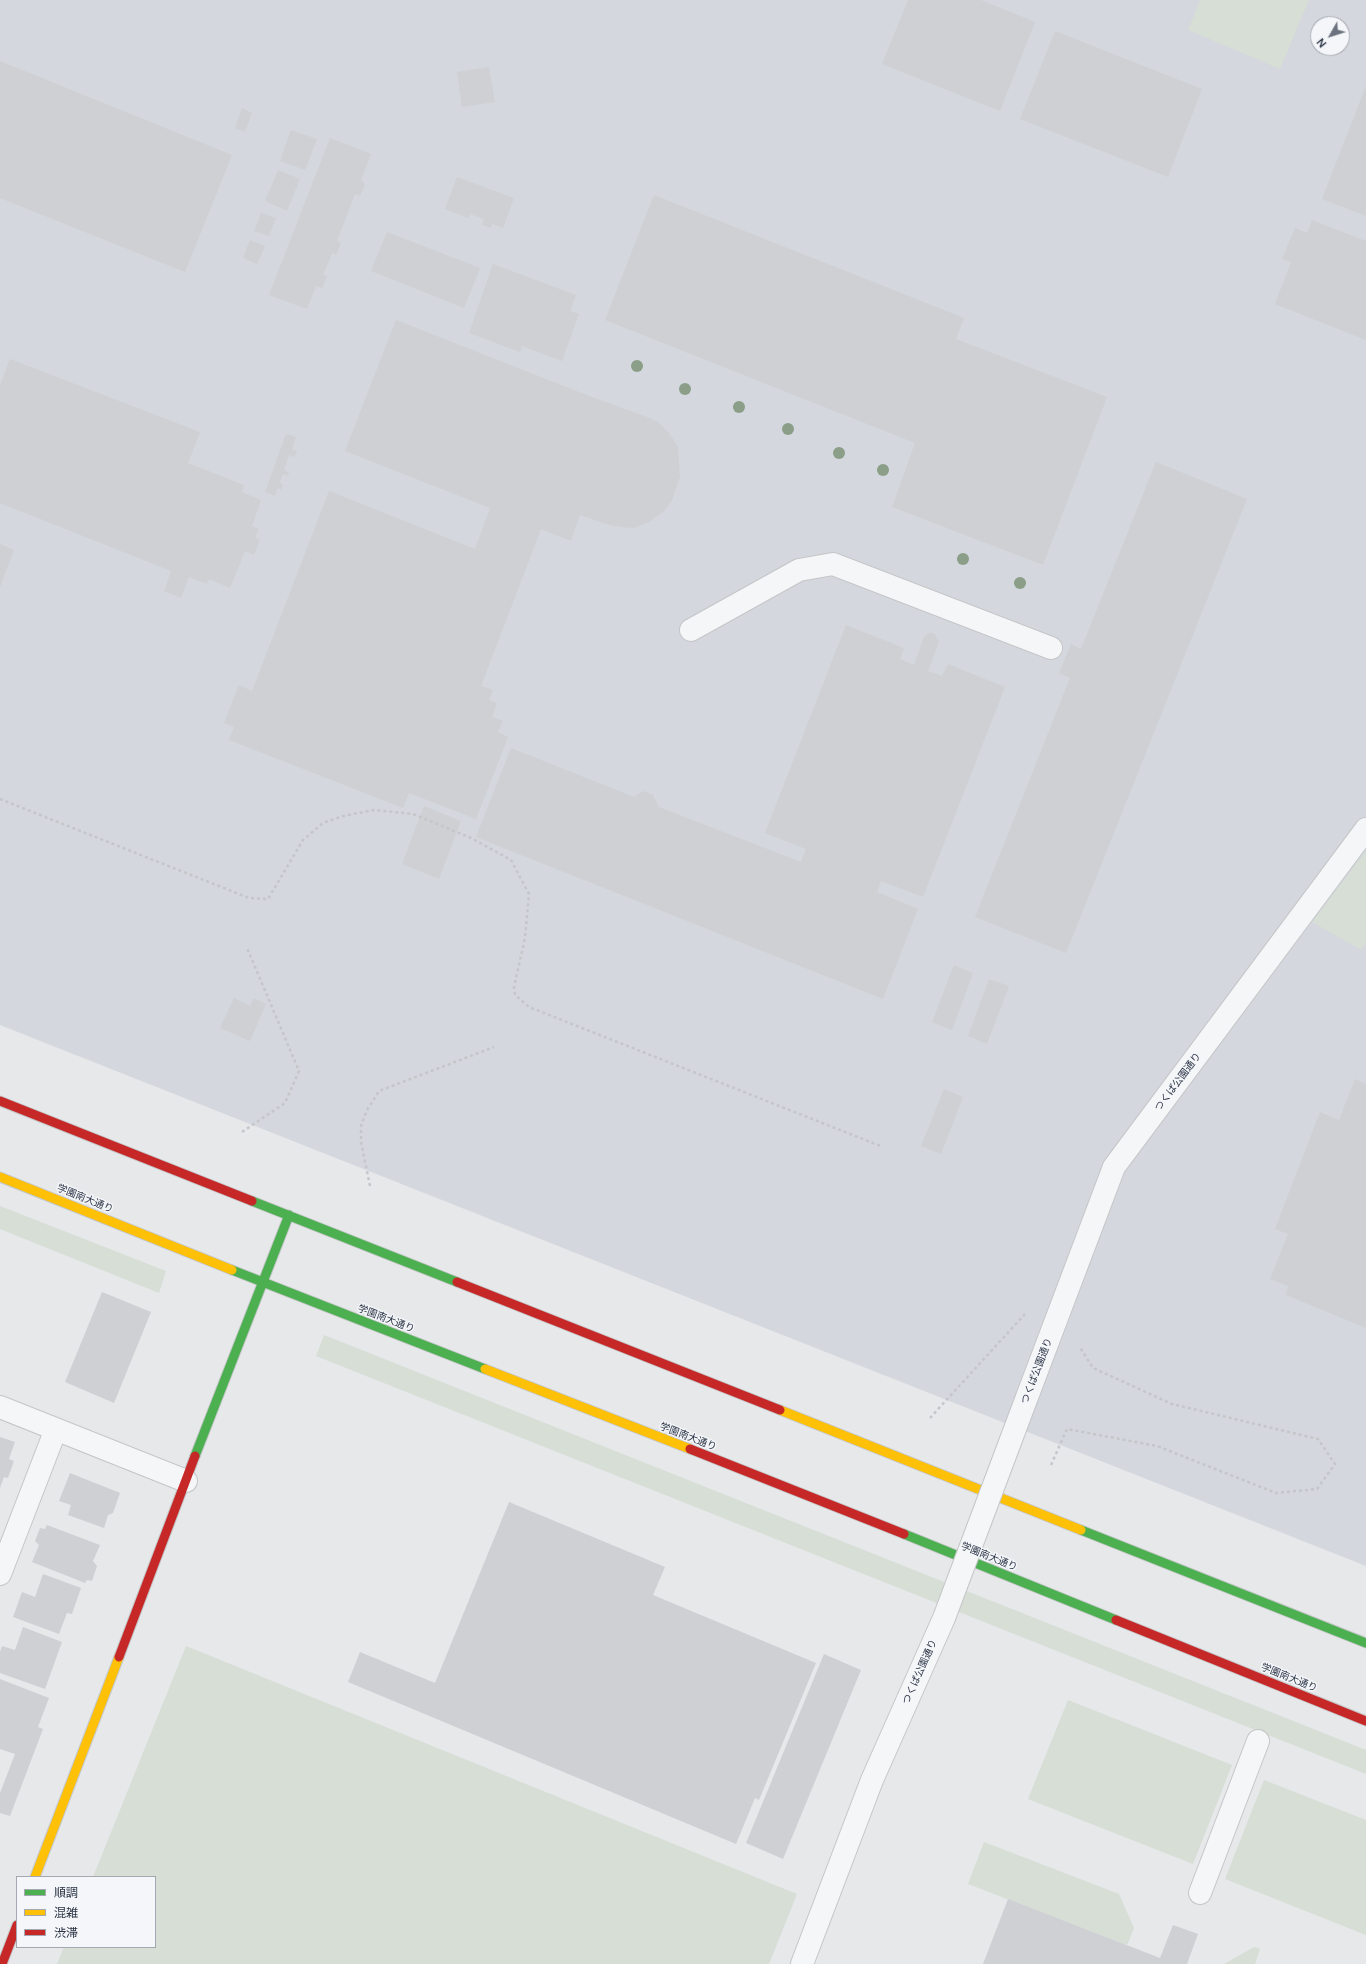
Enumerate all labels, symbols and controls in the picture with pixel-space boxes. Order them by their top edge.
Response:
north arrow [1310,16,1350,56]
text: N [1313,35,1329,51]
street label: つくば公園通り [1152,1050,1204,1114]
street label: 学園南大通り [55,1182,115,1216]
street label: 学園南大通り [356,1303,416,1335]
street label: つくば公園通り [1019,1336,1055,1406]
street label: 学園南大通り [658,1421,718,1453]
street label: 学園南大通り [959,1540,1019,1574]
street label: つくば公園通り [900,1638,940,1706]
street label: 学園南大通り [1259,1661,1319,1695]
legend [16,1876,156,1948]
text: 順調 [54,1884,78,1901]
text: 混雑 [54,1904,78,1921]
text: 渋滞 [54,1924,78,1941]

